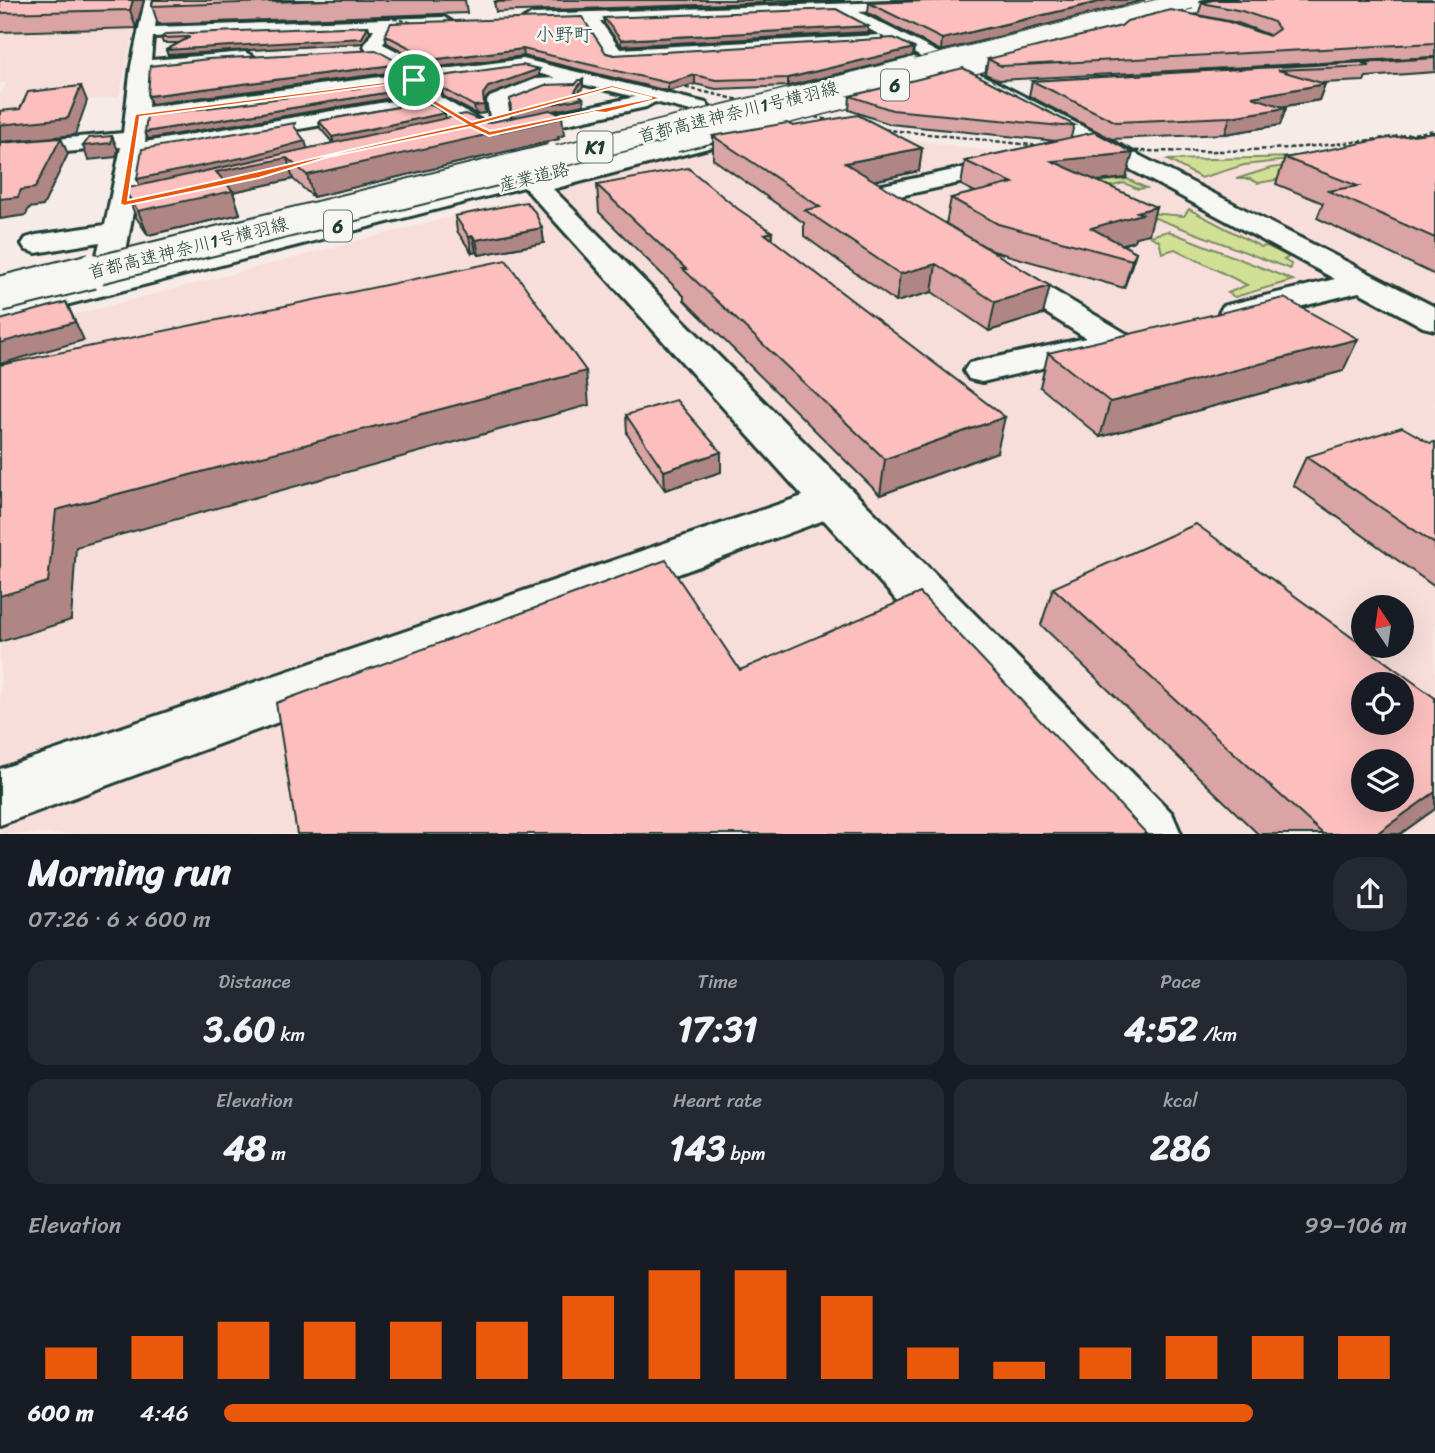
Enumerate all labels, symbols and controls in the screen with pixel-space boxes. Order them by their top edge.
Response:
district label: 小野町 [535,18,593,51]
pin [384,50,444,110]
icon: arrive [395,61,433,99]
road number: 6 [881,69,909,100]
street label: 首都高速神奈川1号横羽線 [634,72,842,152]
road number: K1 [578,132,612,162]
street label: 産業道路 [495,153,573,201]
street label: 首都高速神奈川1号横羽線 [84,208,292,288]
road number: 6 [324,210,352,242]
north arrow [1351,595,1414,658]
map controls [1351,595,1414,812]
button: locate [1351,672,1414,735]
button: layers [1351,749,1414,812]
text: Morning run [28,839,231,906]
button: share [1333,857,1407,931]
text: 07:26 · 6 × 600 m [28,899,211,940]
text: Distance [218,965,291,998]
text: Time [697,965,738,998]
text: Pace [1160,965,1201,998]
text: 3.60 [204,998,276,1060]
text: 17:31 [678,998,757,1060]
text: 4:52 [1124,998,1198,1060]
text: km [276,1018,305,1051]
text: /km [1198,1018,1237,1051]
text: Elevation [216,1084,293,1117]
text: Heart rate [673,1084,762,1117]
text: kcal [1163,1084,1198,1117]
text: 48 [223,1117,266,1179]
text: 143 [669,1117,726,1179]
text: 286 [1150,1117,1211,1179]
text: m [266,1137,286,1170]
text: bpm [726,1137,766,1170]
text: Elevation [28,1205,121,1246]
text: 99–106 m [1305,1205,1407,1246]
text: 600 m [28,1393,94,1434]
text: 4:46 [140,1393,189,1434]

